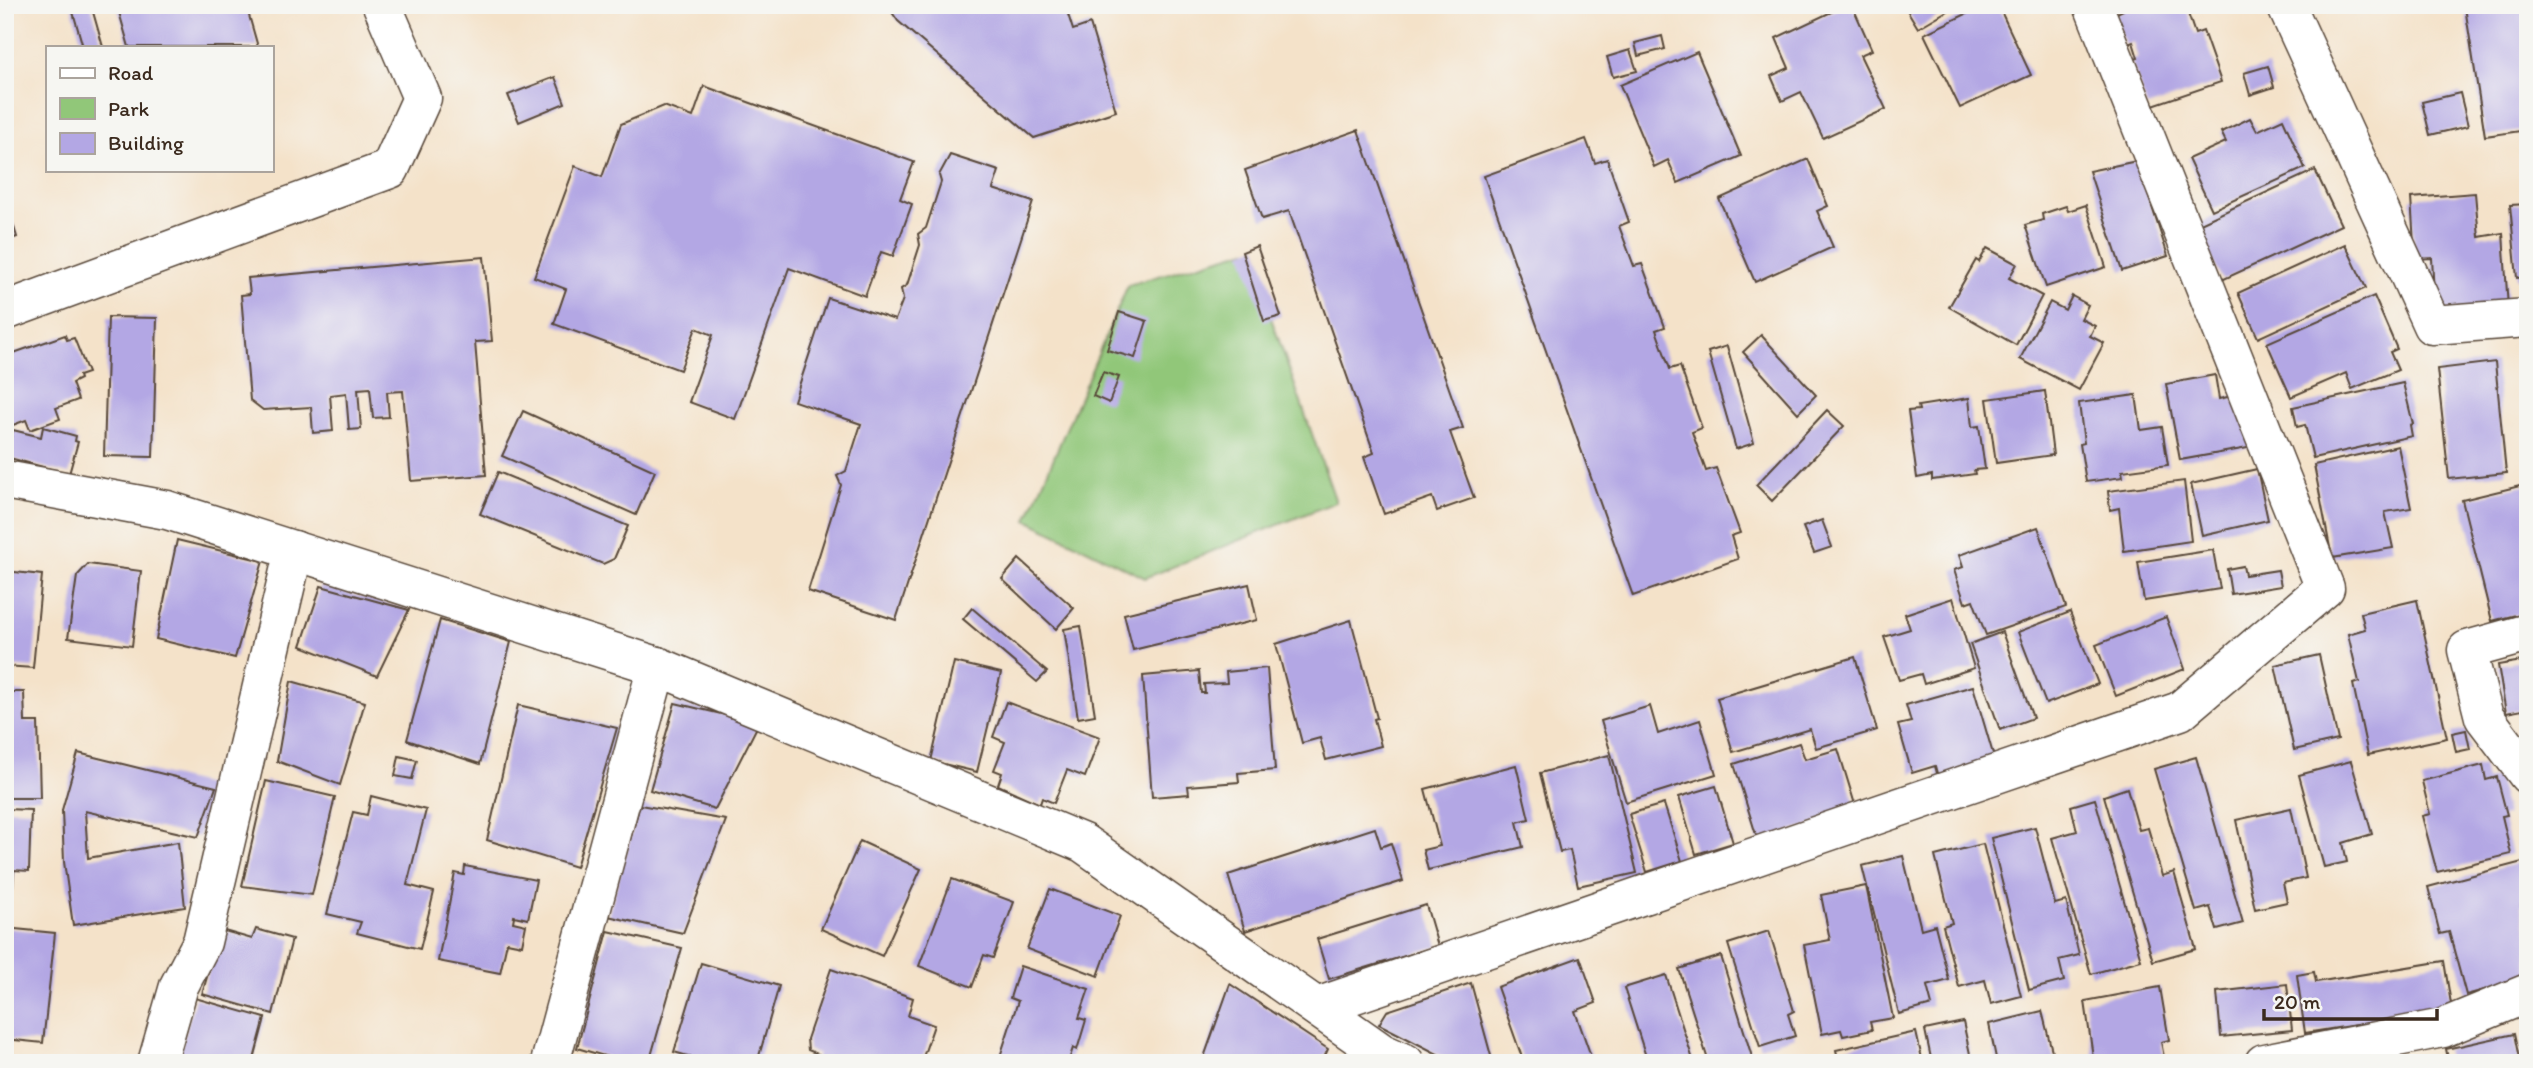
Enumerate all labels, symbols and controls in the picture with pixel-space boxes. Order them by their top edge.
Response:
legend [46,46,273,172]
text: Road [108,60,154,85]
text: Park [108,96,150,121]
text: Building [108,130,184,155]
scale bar [2264,977,2437,1021]
text: 20 m [2274,989,2321,1014]

